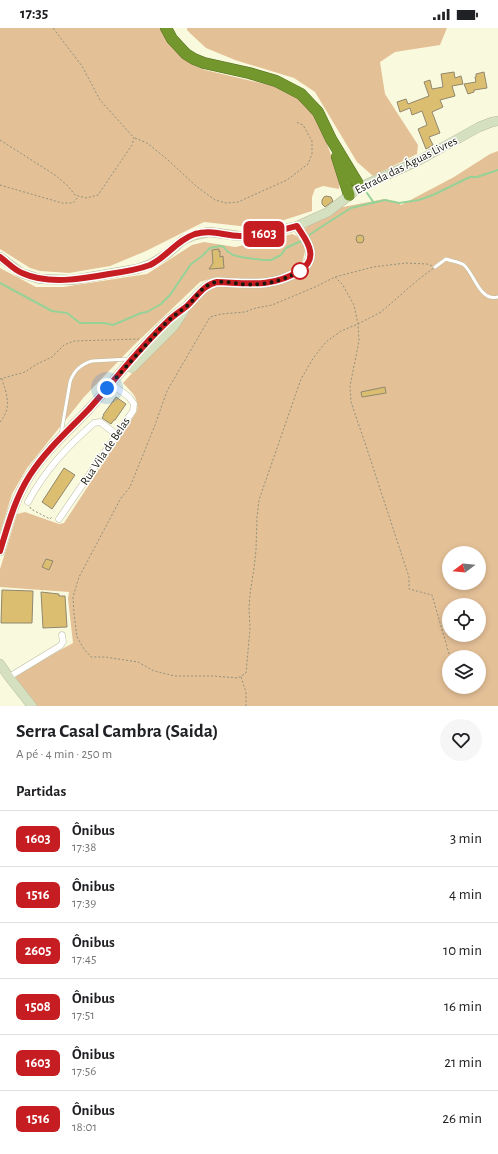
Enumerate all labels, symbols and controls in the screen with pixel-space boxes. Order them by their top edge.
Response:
text: 17:35 [20,6,48,21]
street label: Estrada das Águas Livres [353,133,459,196]
line badge: 1603 [236,221,292,247]
text: 1603 [251,227,277,241]
unlabelled marker [291,262,309,280]
your location [97,378,117,398]
street label: Rua Vila de Belas [78,415,132,487]
north arrow [442,546,486,590]
map controls [442,546,486,694]
button: locate [442,598,486,642]
button: layers [442,650,486,694]
button: heart [440,719,482,761]
text: Serra Casal Cambra (Saida) [16,722,219,741]
text: A pé · 4 min · 250 m [16,748,112,761]
text: Partidas [16,784,66,799]
text: Ônibus [72,823,115,838]
text: 3 min [450,831,482,846]
text: 1603 [25,832,51,846]
text: 17:38 [72,841,96,854]
text: Ônibus [72,879,115,894]
text: 4 min [449,887,482,902]
text: 1516 [27,888,49,902]
text: 17:39 [72,897,96,910]
text: Ônibus [72,935,115,950]
text: 10 min [443,943,482,958]
text: 2605 [25,944,51,958]
text: 17:45 [72,953,97,966]
text: Ônibus [72,991,115,1006]
text: 16 min [444,999,482,1014]
text: 1508 [25,1000,51,1014]
text: 17:51 [72,1009,95,1022]
text: Ônibus [72,1047,115,1062]
text: 21 min [444,1055,482,1070]
text: 1603 [25,1056,51,1070]
text: 17:56 [72,1065,96,1078]
text: Ônibus [72,1103,115,1118]
text: 26 min [442,1111,482,1126]
text: 1516 [27,1112,49,1126]
text: 18:01 [72,1121,97,1134]

